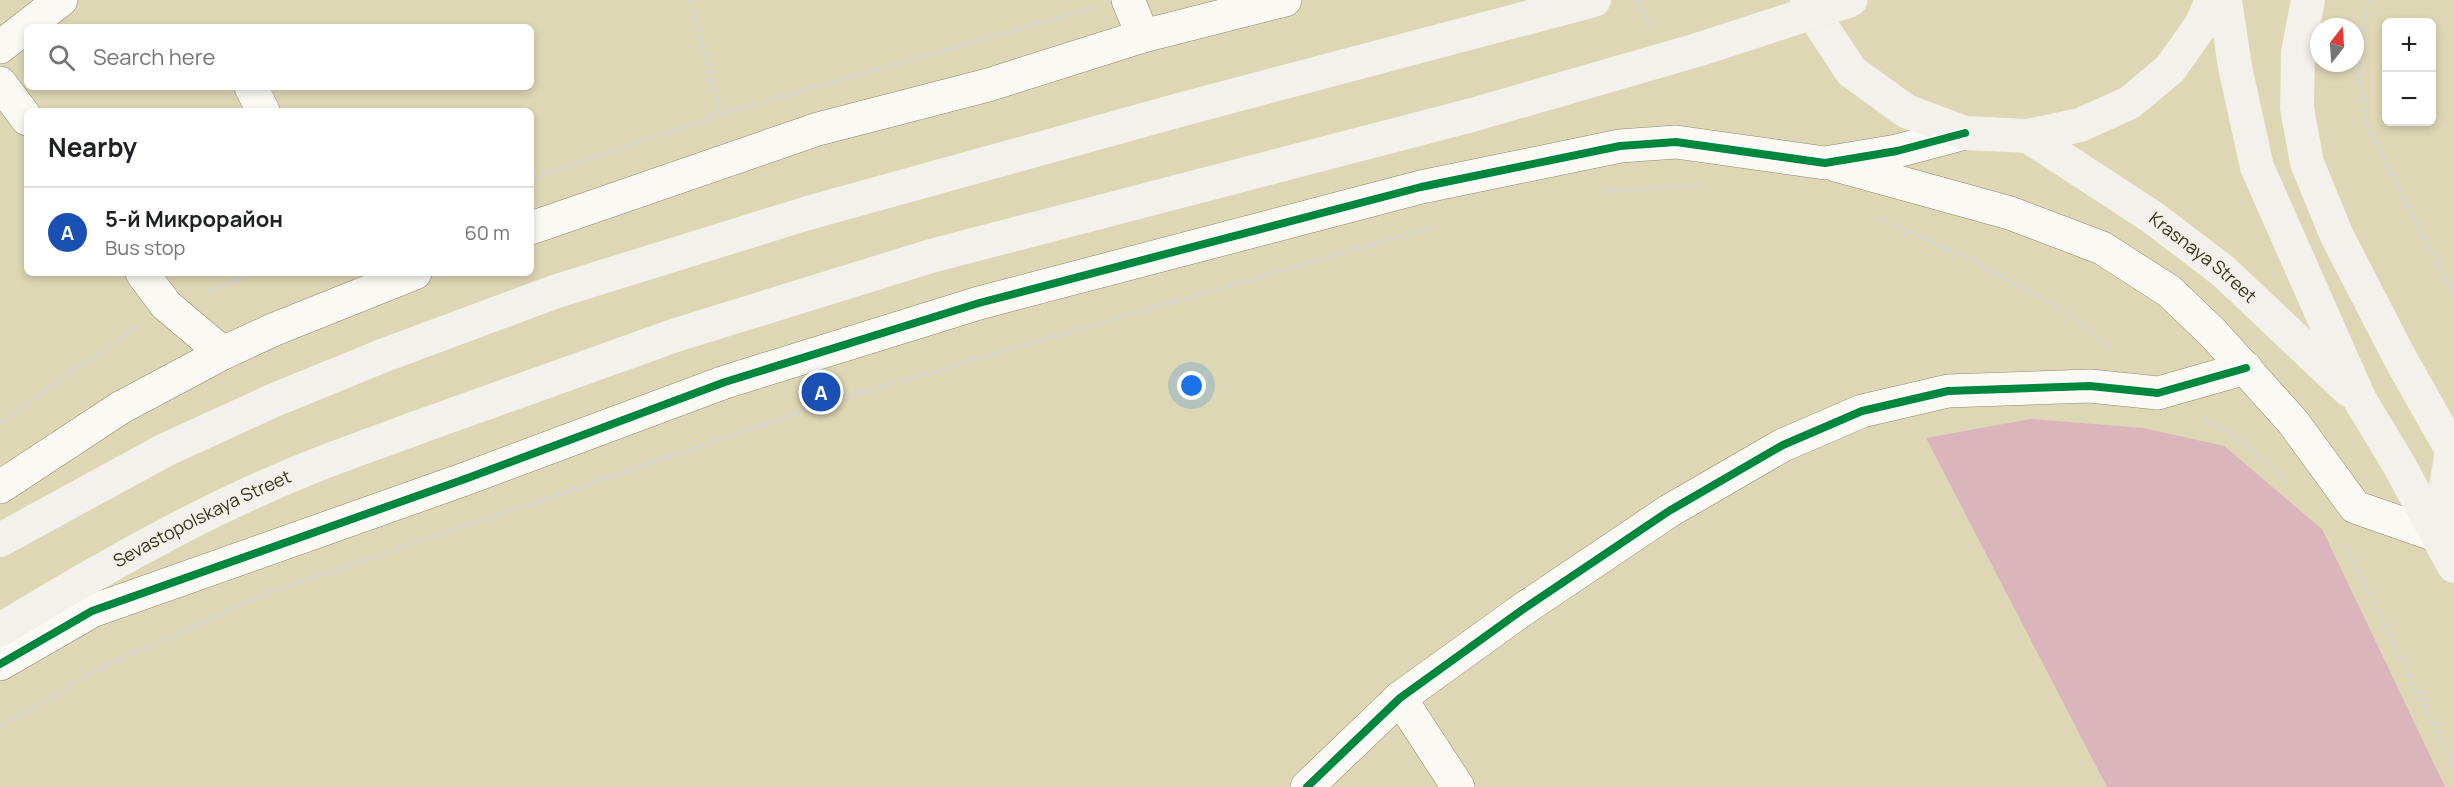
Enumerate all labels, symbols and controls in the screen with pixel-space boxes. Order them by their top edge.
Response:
north arrow [2310,18,2364,72]
map controls [2382,18,2436,126]
button: + [2382,18,2436,72]
search box [24,24,534,90]
icon: search [45,41,78,74]
text: Search here [93,42,215,72]
button: − [2382,72,2436,126]
text: Nearby [48,129,137,165]
text: 5-й Микрорайон [105,204,283,234]
street label: Krasnaya Street [2144,206,2262,308]
text: A [61,219,74,246]
text: 60 m [464,219,510,246]
text: Bus stop [105,234,185,261]
pin: A [802,370,840,414]
your location [1177,371,1206,400]
street label: Sevastopolskaya Street [108,464,294,572]

